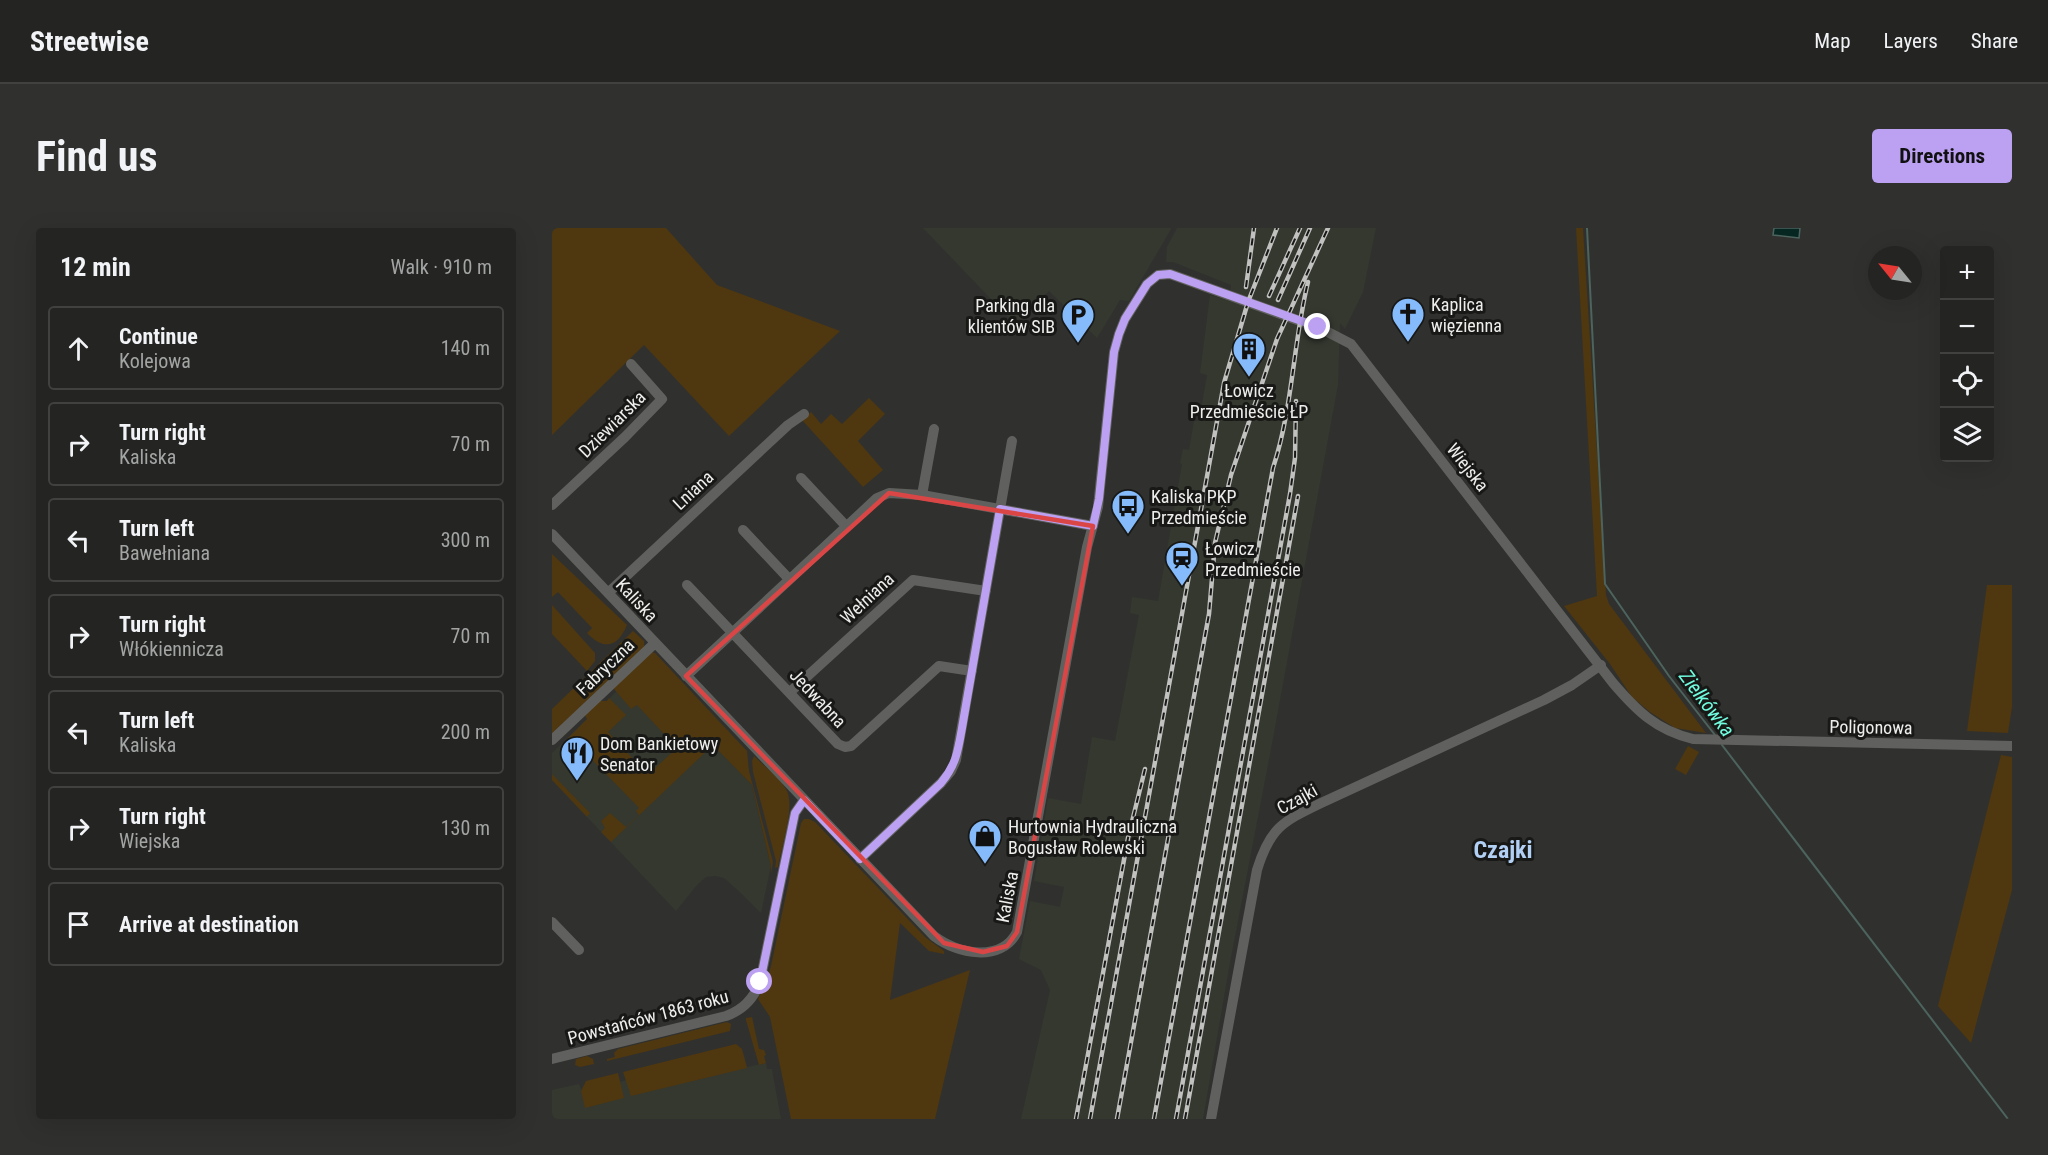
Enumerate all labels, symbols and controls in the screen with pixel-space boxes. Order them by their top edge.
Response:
text: Streetwise [30,25,149,58]
text: Map [1814,29,1851,53]
text: Layers [1884,29,1938,53]
text: Share [1971,29,2018,53]
button: Directions [1872,129,2012,183]
text: Find us [36,132,157,181]
north arrow [1868,246,1922,300]
map controls [1940,246,1994,462]
button: + [1940,246,1994,300]
text: 12 min [60,252,131,282]
text: Walk · 910 m [391,255,492,279]
place label: Kaplica więzienna [1431,294,1502,336]
place label: Parking dla klientów SIB [968,295,1055,337]
church icon: Kaplica więzienna [1390,296,1426,343]
parking icon: Parking dla klientów SIB [1060,297,1096,344]
button: − [1940,300,1994,354]
route end [1304,313,1330,339]
text: Continue [119,324,198,349]
building icon: Łowicz Przedmieście ŁP [1231,331,1267,378]
icon: ahead [62,332,95,365]
text: 140 m [441,336,490,360]
text: Kolejowa [119,349,191,373]
button: locate [1940,354,1994,408]
place label: Łowicz Przedmieście ŁP [1190,380,1308,422]
street label: Dziewiarska [574,386,650,462]
button: layers [1940,408,1994,462]
text: Turn right [119,420,206,445]
icon: right [62,428,95,461]
text: 70 m [451,432,490,456]
street label: Wiejska [1443,439,1493,495]
text: Kaliska [119,445,176,469]
street label: Lniana [669,466,717,514]
place label: Kaliska PKP Przedmieście [1151,486,1247,528]
bus stop icon: Kaliska PKP Przedmieście [1110,488,1146,535]
text: Turn left [119,516,194,541]
icon: left [62,524,95,557]
text: 300 m [441,528,490,552]
place label: Łowicz Przedmieście [1205,538,1301,580]
station icon: Łowicz Przedmieście [1164,540,1200,587]
text: Bawełniana [119,541,210,565]
street label: Wełniana [836,568,898,628]
street label: Kaliska [612,574,662,626]
text: Turn right [119,612,206,637]
icon: right [62,620,95,653]
text: 70 m [451,624,490,648]
street label: Fabryczna [572,634,638,700]
text: Włókiennicza [119,637,224,661]
street label: Jedwabna [786,664,850,732]
water label: Zielkówka [1674,664,1740,741]
text: Turn left [119,708,194,733]
icon: left [62,716,95,749]
street label: Poligonowa [1829,716,1913,738]
text: 200 m [441,720,490,744]
text: Kaliska [119,733,176,757]
place label: Dom Bankietowy Senator [600,733,719,775]
restaurant icon: Dom Bankietowy Senator [559,735,595,782]
street label: Czajki [1273,779,1321,819]
text: Turn right [119,804,206,829]
icon: right [62,812,95,845]
text: 130 m [441,816,490,840]
place label: Hurtownia Hydrauliczna Bogusław Rolewski [1008,816,1177,858]
shop icon: Hurtownia Hydrauliczna Bogusław Rolewski [967,818,1003,865]
text: Wiejska [119,829,180,853]
district label: Czajki [1473,836,1533,864]
street label: Kaliska [992,870,1022,924]
icon: arrive [62,908,95,941]
text: Arrive at destination [119,912,299,937]
route start [746,968,772,994]
street label: Powstańców 1863 roku [565,985,731,1049]

